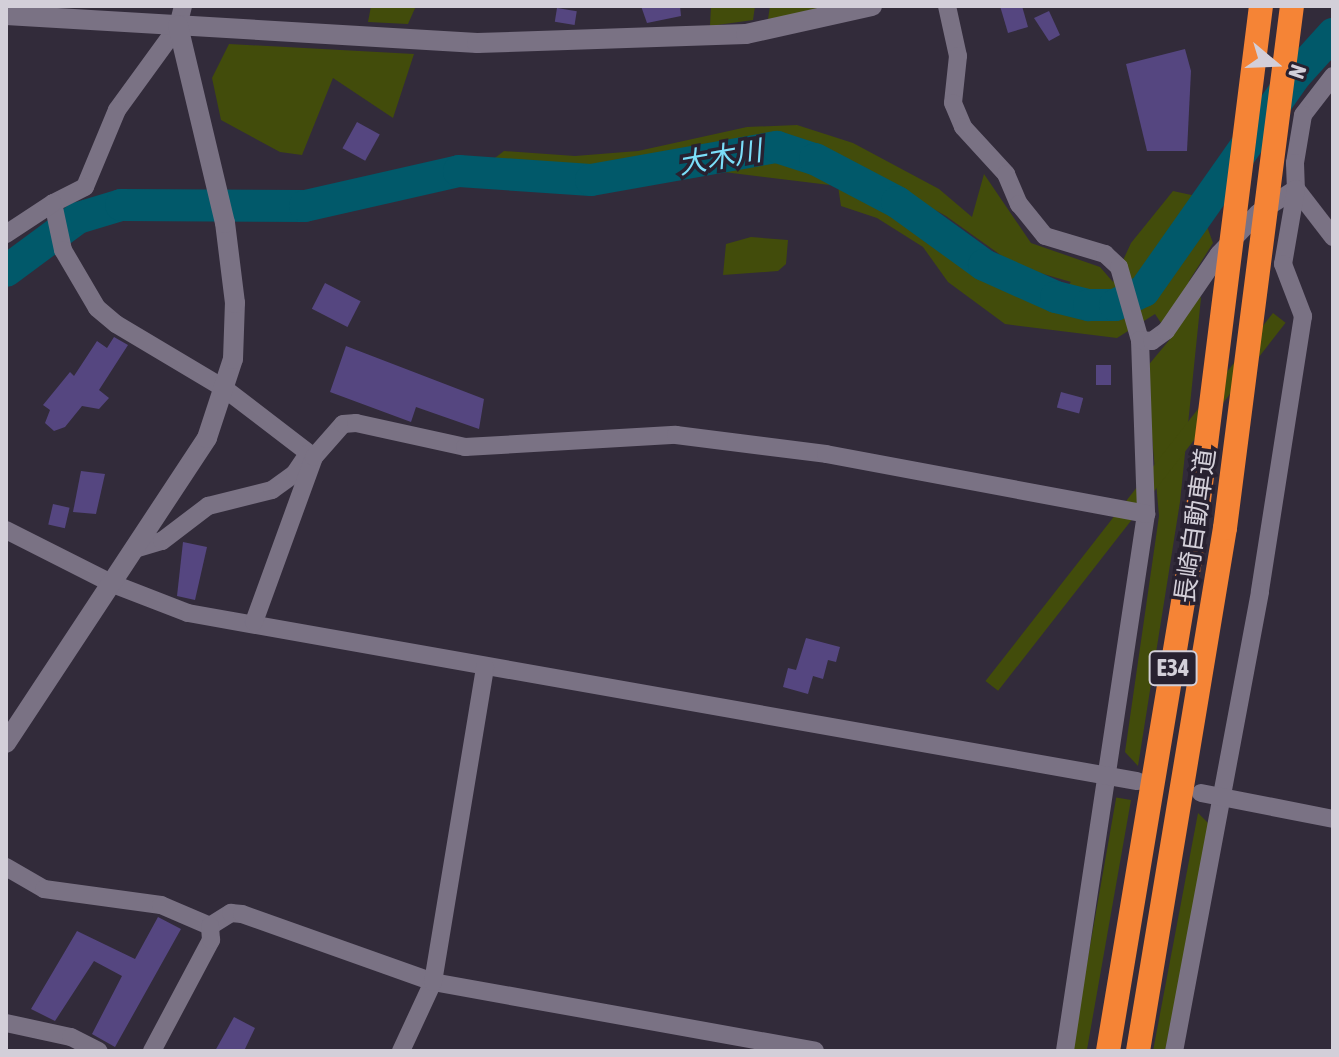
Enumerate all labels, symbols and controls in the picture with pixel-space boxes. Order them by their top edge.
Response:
north arrow [1235,24,1315,104]
text: N [1283,61,1312,82]
water label: 大木川 [676,133,764,181]
street label: 長崎自動車道 [1170,447,1222,605]
road number: E34 [1147,648,1199,688]

